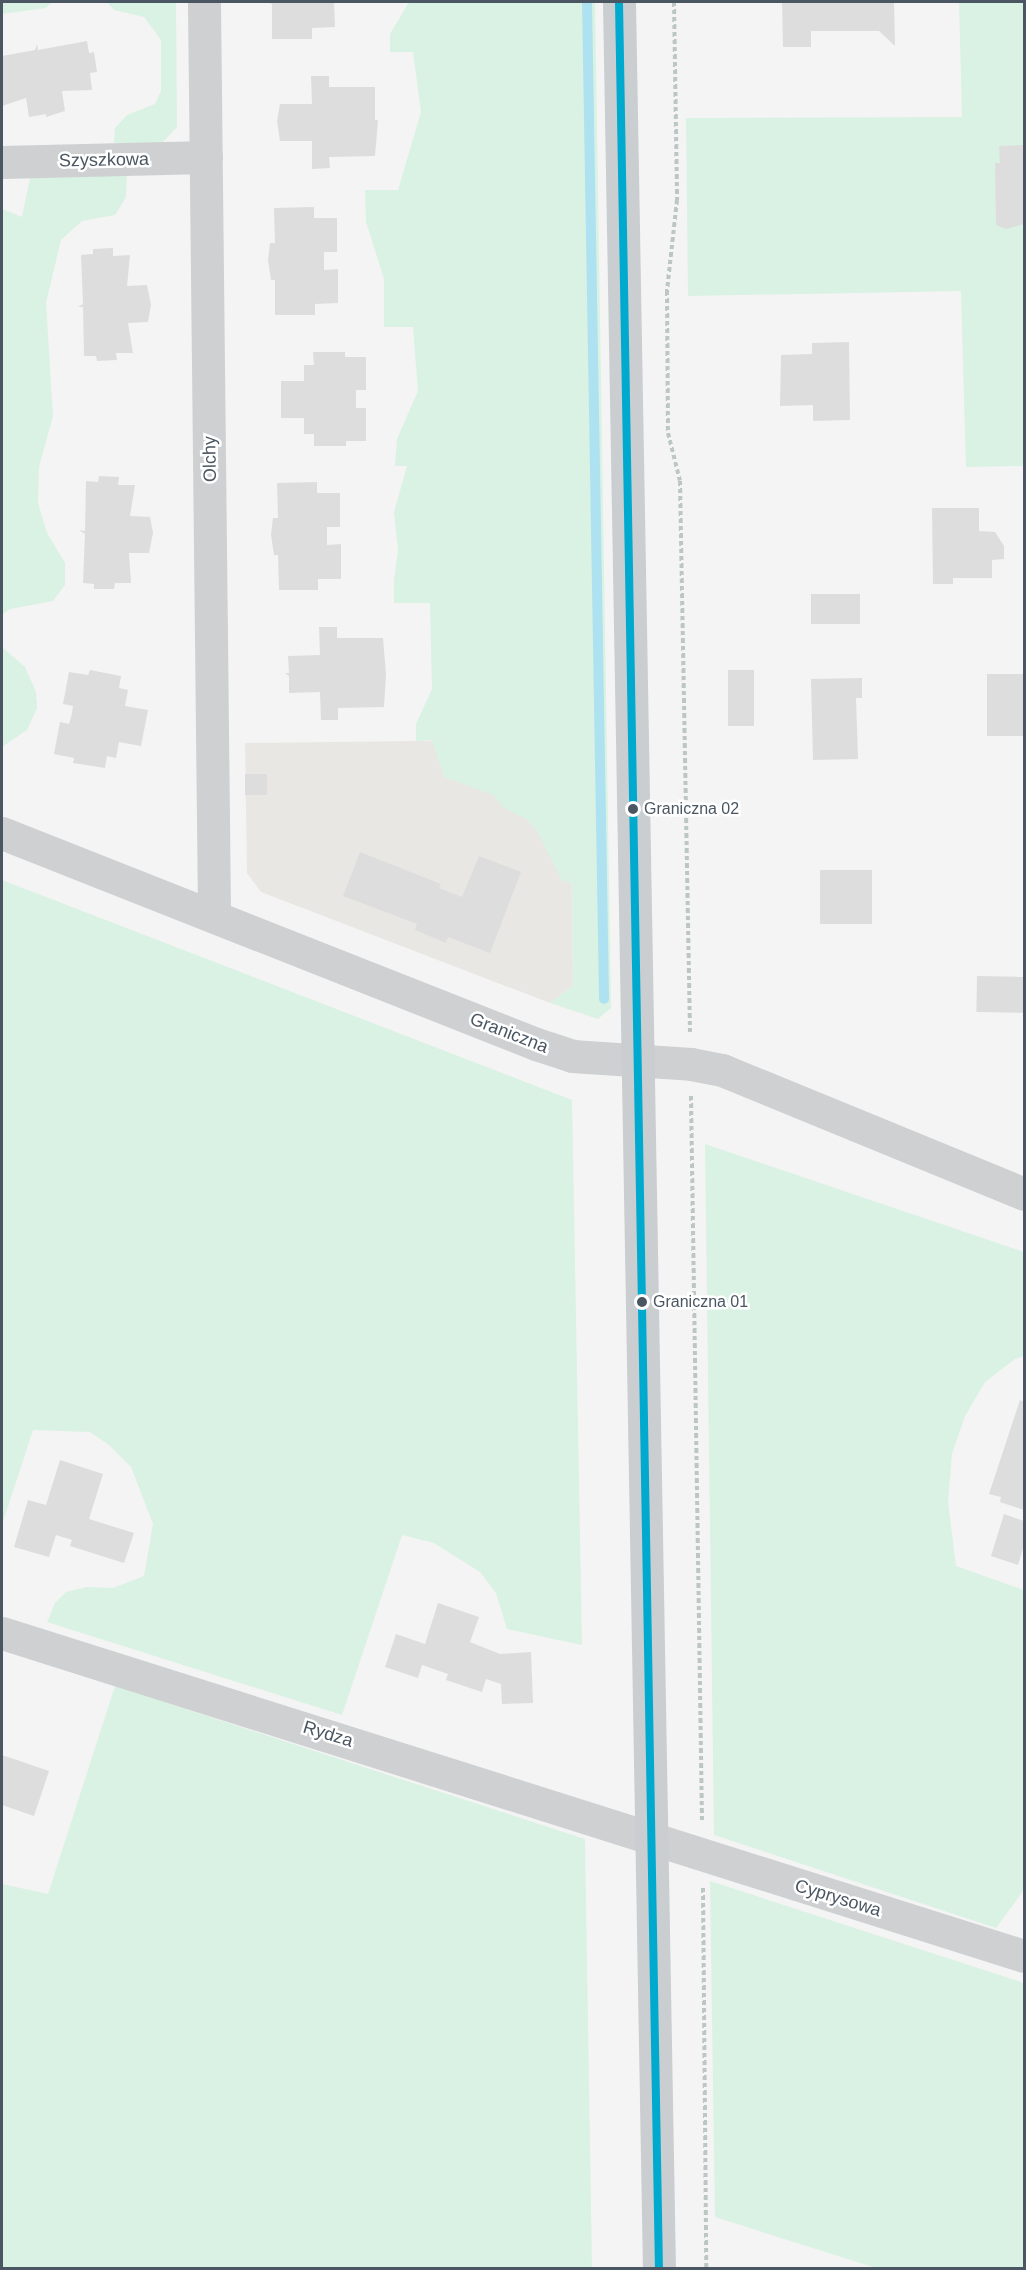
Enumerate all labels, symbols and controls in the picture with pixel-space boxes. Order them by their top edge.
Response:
street label: Szyszkowa [59,148,149,172]
street label: Olchy [199,436,221,482]
place label: Graniczna 02 [644,799,739,819]
marker: Graniczna 02 [627,803,639,815]
street label: Graniczna [467,1008,551,1058]
place label: Graniczna 01 [653,1292,748,1312]
marker: Graniczna 01 [636,1296,648,1308]
street label: Rydza [300,1716,356,1752]
street label: Cyprysowa [792,1875,884,1921]

